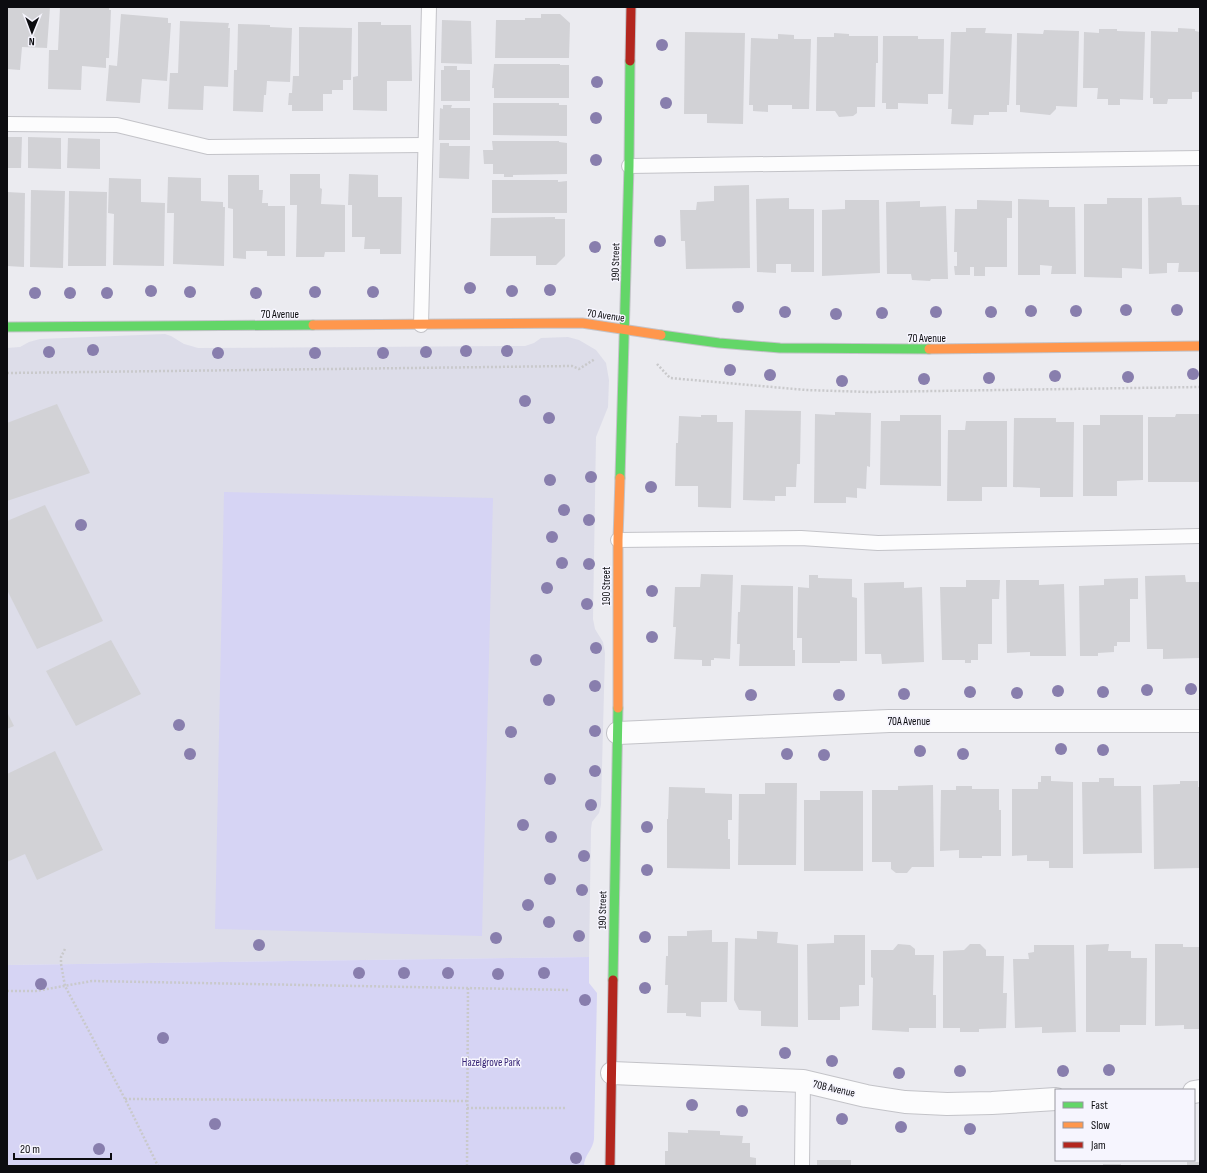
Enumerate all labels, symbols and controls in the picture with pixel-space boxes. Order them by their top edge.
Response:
north arrow [12,12,52,52]
text: N [29,35,35,48]
street label: 190 Street [609,242,622,281]
street label: 70 Avenue [586,306,626,325]
street label: 70 Avenue [261,308,299,321]
street label: 70 Avenue [908,332,946,345]
street label: 190 Street [600,566,613,605]
street label: 70A Avenue [888,715,930,728]
street label: 190 Street [596,890,609,929]
park label: Hazelgrove Park [462,1056,521,1069]
street label: 70B Avenue [812,1077,856,1100]
legend [1055,1089,1195,1161]
text: Fast [1091,1098,1108,1113]
text: Slow [1091,1118,1110,1133]
scale bar [14,1135,111,1161]
text: Jam [1090,1138,1106,1153]
text: 20 m [20,1142,40,1157]

